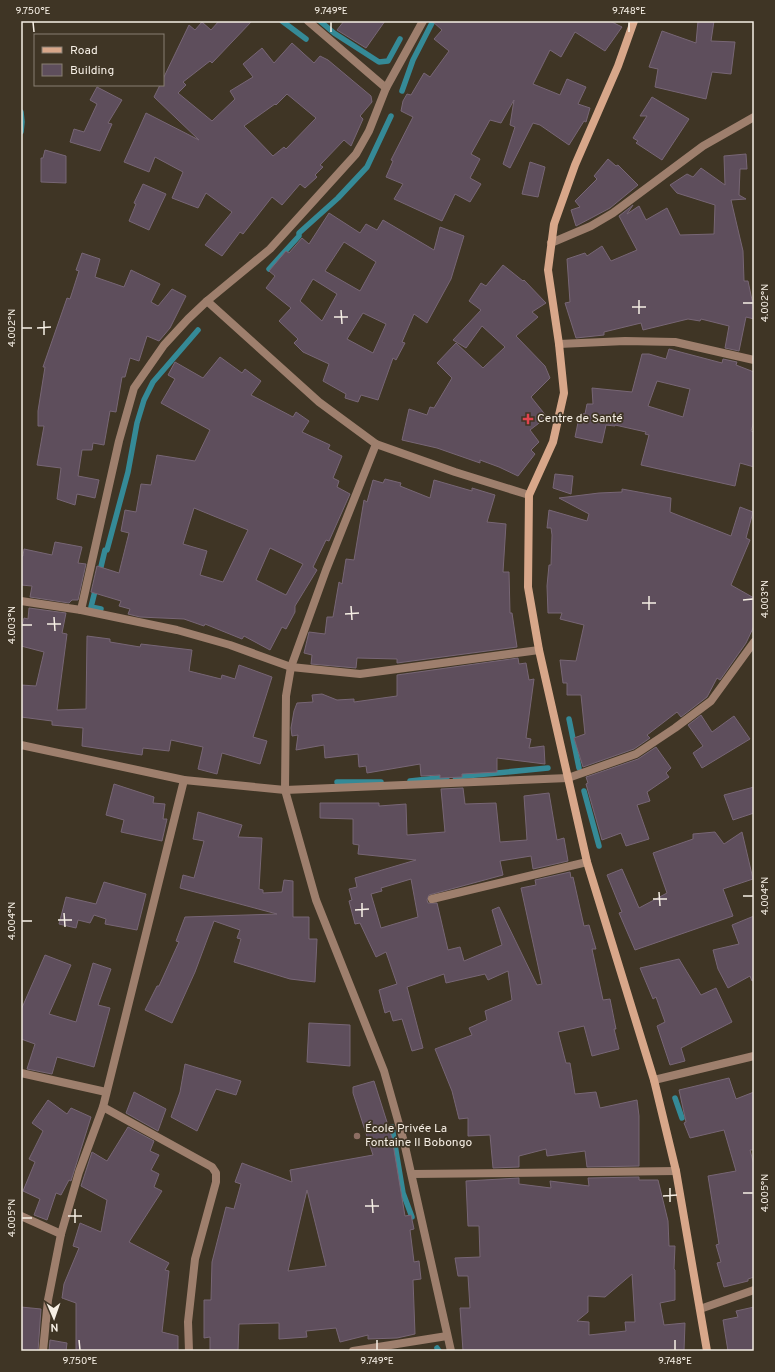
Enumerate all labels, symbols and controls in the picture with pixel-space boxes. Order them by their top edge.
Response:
text: 9.750°E [15,5,51,18]
text: 9.749°E [314,5,348,18]
text: 9.748°E [612,5,646,18]
legend [34,34,164,86]
text: Road [70,43,98,59]
text: Building [70,63,114,79]
text: 4.002°N [759,284,772,322]
text: 4.002°N [6,309,19,347]
place label: Centre de Santé [537,411,623,427]
marker: Centre de Santé [522,413,534,425]
text: 4.003°N [759,580,772,618]
text: 4.003°N [6,606,19,644]
text: 4.004°N [759,877,772,915]
text: 4.004°N [6,902,19,940]
place label: École Privée La Fontaine II Bobongo [365,1121,472,1151]
marker: École Privée La Fontaine II Bobongo [352,1131,362,1141]
text: 4.005°N [759,1174,772,1212]
text: 4.005°N [6,1199,19,1237]
north arrow [34,1298,74,1338]
text: N [50,1320,59,1334]
text: 9.750°E [62,1355,98,1368]
text: 9.749°E [360,1355,394,1368]
text: 9.748°E [658,1355,692,1368]

